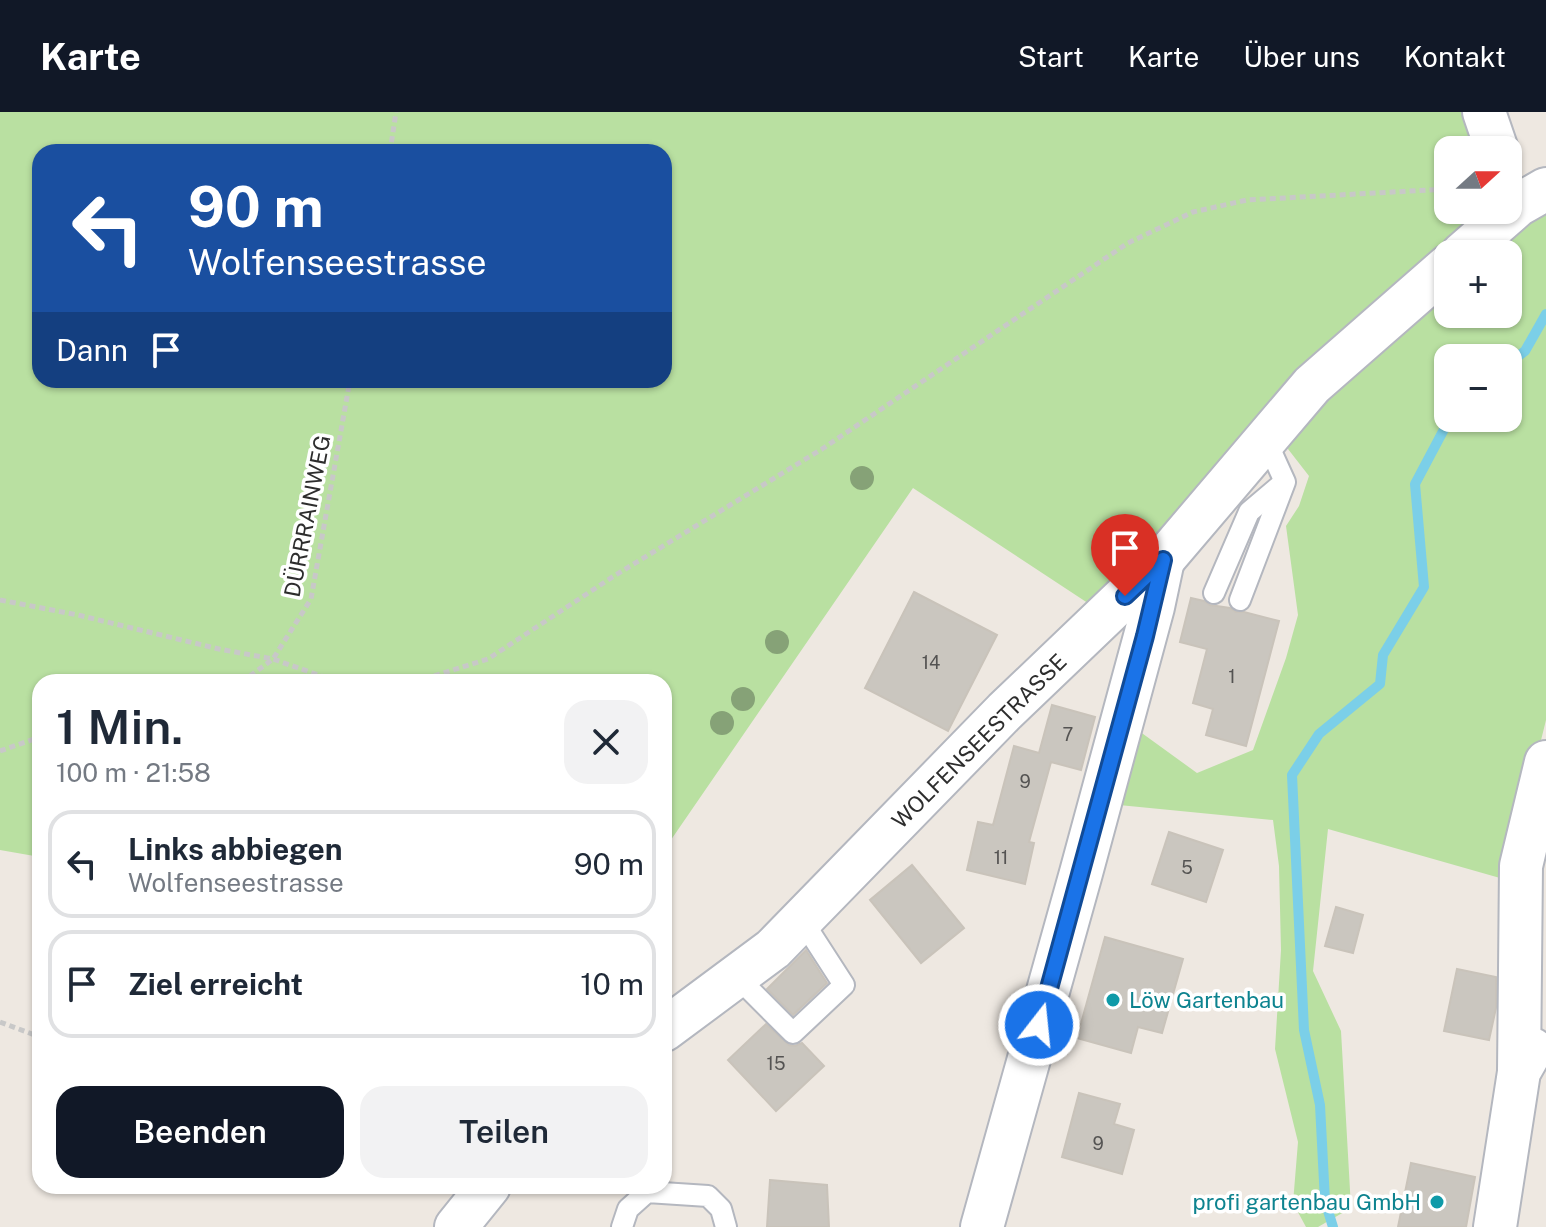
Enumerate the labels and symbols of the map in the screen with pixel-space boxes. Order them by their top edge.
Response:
north arrow [1434,136,1522,224]
street label: DÜRRRAINWEG [278,433,335,599]
pin [1091,514,1159,596]
street label: WOLFENSEESTRASSE [886,648,1072,834]
house number: 14 [922,652,940,673]
house number: 1 [1228,666,1236,687]
house number: 7 [1063,724,1073,745]
house number: 9 [1019,771,1031,792]
house number: 11 [994,847,1008,868]
house number: 5 [1181,857,1193,878]
position arrow [997,983,1081,1067]
place label: Löw Gartenbau [1129,987,1284,1013]
marker: Löw Gartenbau [1104,991,1122,1009]
house number: 15 [767,1053,785,1074]
house number: 9 [1092,1133,1104,1154]
place label: profi gartenbau GmbH [1193,1189,1421,1215]
marker: profi gartenbau GmbH [1428,1193,1446,1211]

